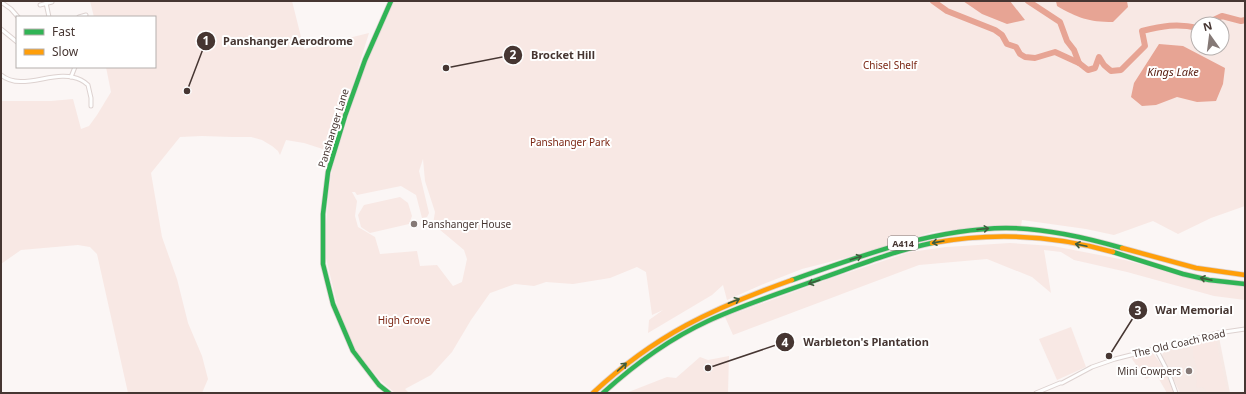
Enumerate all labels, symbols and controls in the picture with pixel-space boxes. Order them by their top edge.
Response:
legend [16,16,156,68]
north arrow [1190,16,1230,56]
text: N [1201,17,1214,34]
text: Fast [52,23,76,40]
callout: Panshanger Aerodrome [196,30,361,53]
text: 1 [203,32,209,49]
text: Panshanger Aerodrome [223,33,353,48]
text: Slow [52,43,79,60]
callout: Brocket Hill [503,44,603,67]
text: 2 [510,46,517,63]
text: Brocket Hill [531,47,595,62]
park label: Chisel Shelf [863,58,918,72]
water label: Kings Lake [1147,64,1199,79]
street label: Panshanger Lane [314,87,352,169]
park label: Panshanger Park [530,135,611,149]
place label: Panshanger House [422,217,512,231]
marker: Panshanger House [409,219,419,229]
one-way arrow [976,226,989,233]
road number: A414 [888,236,918,250]
one-way arrow [932,239,945,247]
one-way arrow [1075,240,1088,248]
one-way arrow [850,254,863,261]
one-way arrow [1200,275,1213,283]
one-way arrow [809,278,821,286]
one-way arrow [727,297,739,305]
callout: War Memorial [1128,299,1241,322]
text: 3 [1135,302,1142,319]
text: War Memorial [1155,302,1233,317]
park label: High Grove [378,313,431,327]
street label: The Old Coach Road [1131,326,1227,360]
callout: Warbleton's Plantation [775,331,937,354]
text: 4 [782,334,789,351]
text: Warbleton's Plantation [803,334,929,349]
one-way arrow [617,362,627,371]
place label: Mini Cowpers [1117,364,1181,378]
marker: Mini Cowpers [1184,366,1194,376]

